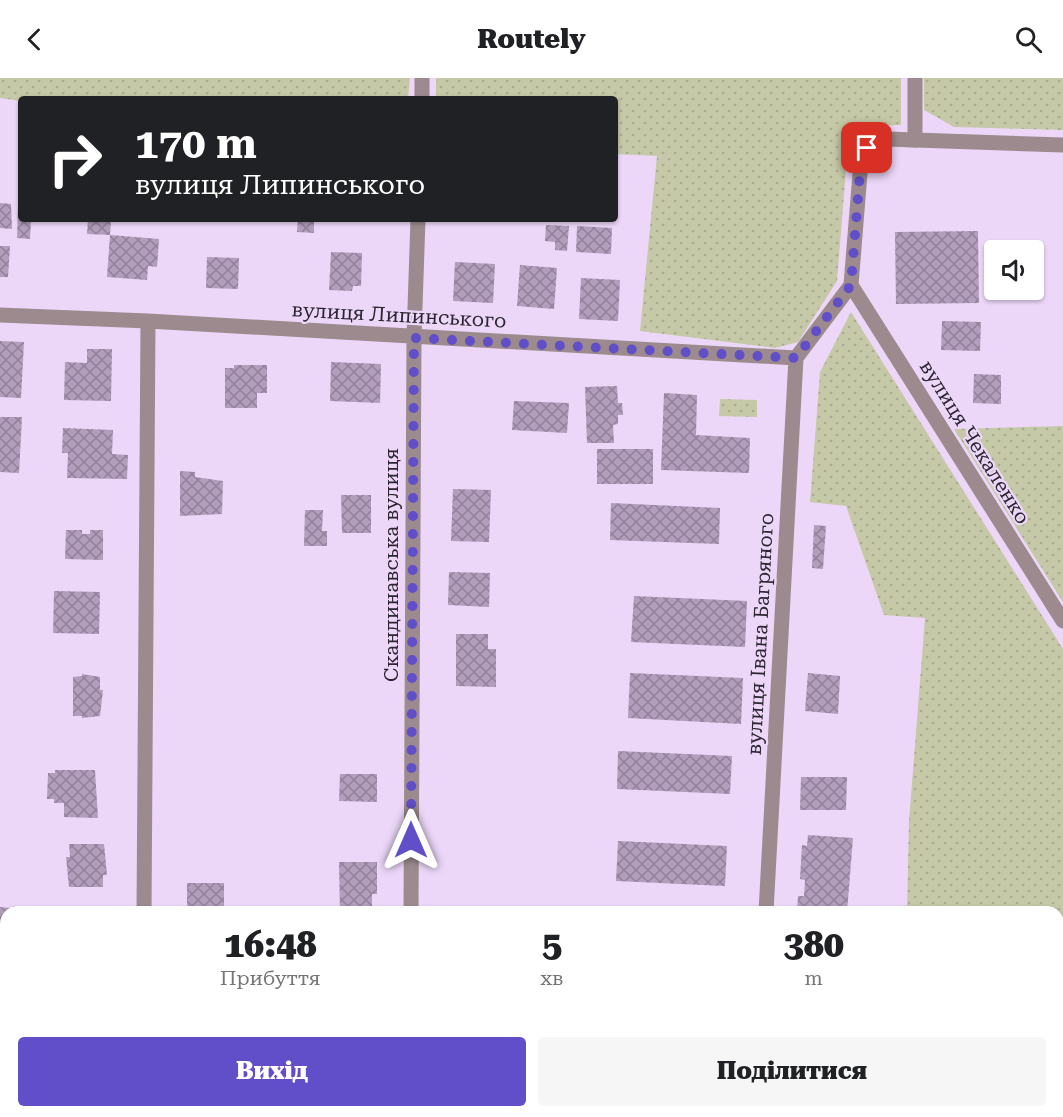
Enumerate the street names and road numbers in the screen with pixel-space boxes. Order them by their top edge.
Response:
street label: вулиця Липинського [291,297,507,333]
street label: вулиця Чекаленко [915,356,1035,528]
street label: Скандинавська вулиця [379,448,403,682]
street label: вулиця Івана Багряного [742,512,778,756]

